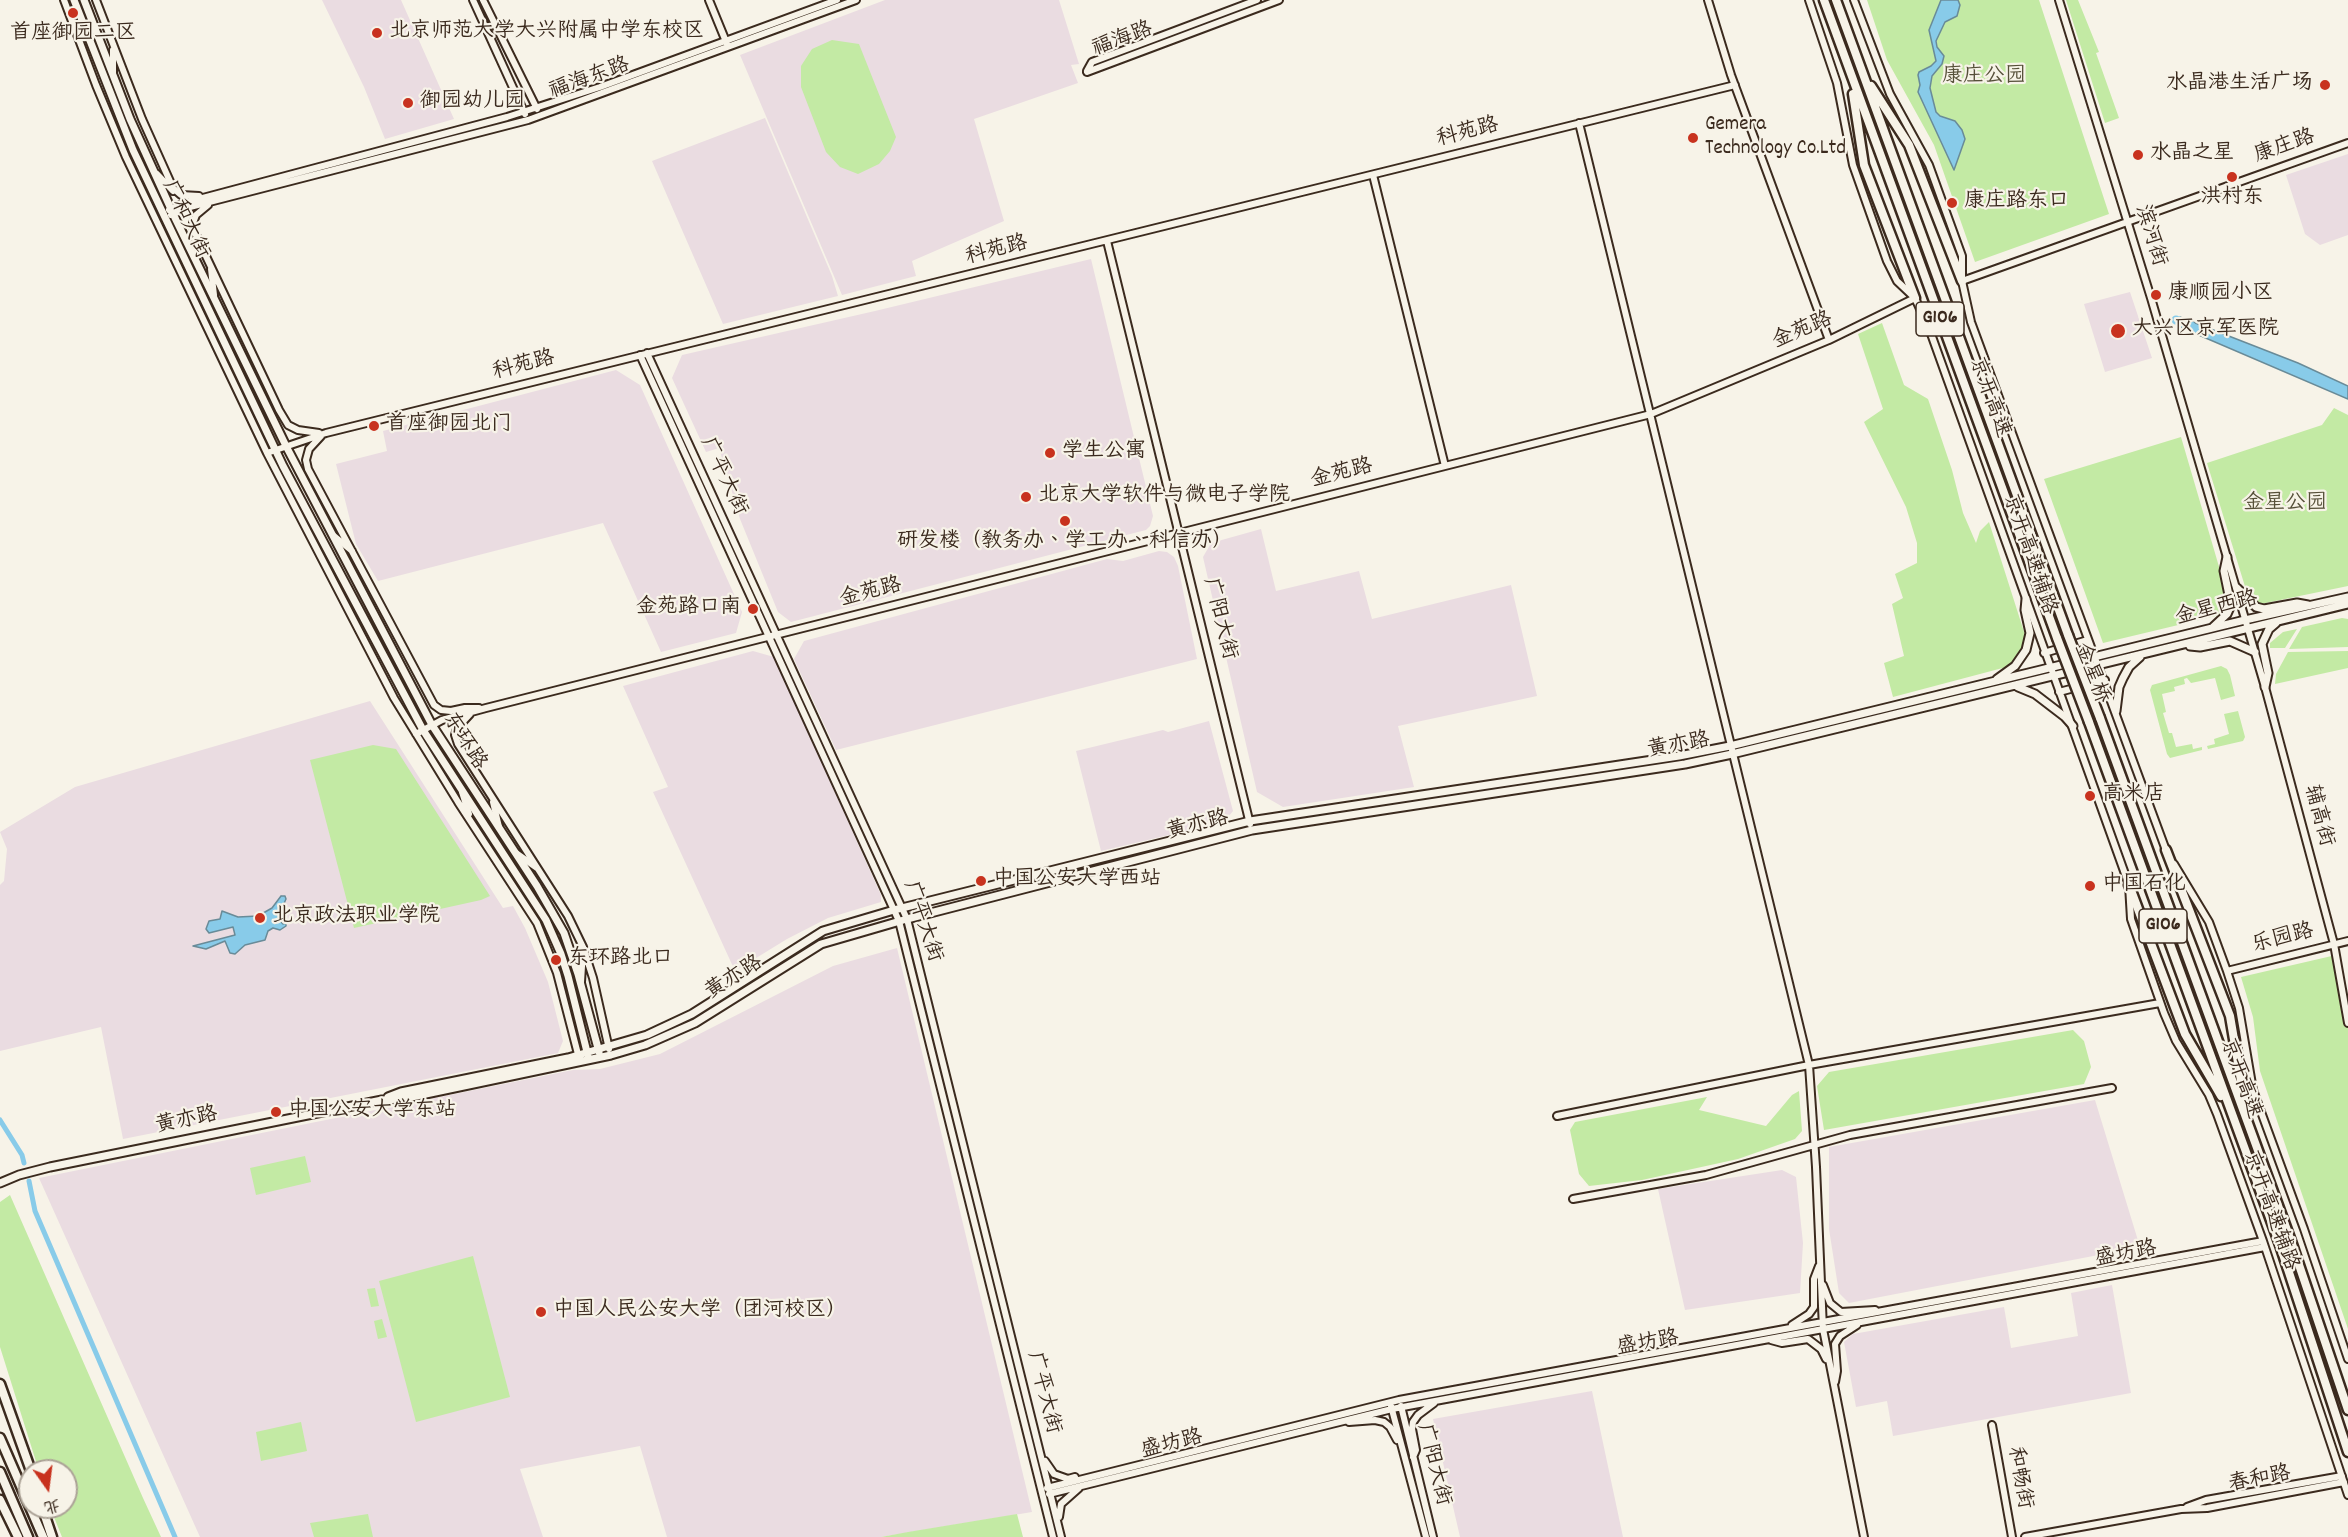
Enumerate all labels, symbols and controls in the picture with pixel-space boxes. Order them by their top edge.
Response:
marker: 首座御园二区 [66,6,80,20]
street label: 福海路 [1089,18,1157,64]
place label: 北京师范大学大兴附属中学东校区 [389,20,704,46]
place label: 首座御园二区 [10,22,136,48]
marker: 北京师范大学大兴附属中学东校区 [370,26,384,40]
street label: 福海东路 [546,54,634,106]
park label: 康庄公园 [1942,65,2026,91]
place label: 水晶港生活广场 [2166,72,2313,98]
marker: 水晶港生活广场 [2318,78,2332,92]
place label: 御园幼儿园 [420,90,525,116]
marker: 御园幼儿园 [401,96,415,110]
place label: Gemera Technology Co.Ltd [1705,113,1846,163]
street label: 科苑路 [1434,114,1502,154]
street label: 康庄路 [2251,126,2319,170]
marker: Gemera Technology Co.Ltd [1686,131,1700,145]
place label: 水晶之星 [2150,142,2234,168]
marker: 水晶之星 [2131,148,2145,162]
marker: 洪村东 [2225,170,2239,184]
street label: 广和大街 [155,177,213,263]
place label: 洪村东 [2201,186,2263,212]
place label: 康庄路东口 [1964,190,2069,216]
marker: 康庄路东口 [1945,196,1959,210]
street label: 滨河街 [2128,202,2170,270]
street label: 科苑路 [963,232,1031,272]
place label: 康顺园小区 [2168,282,2273,308]
marker: 康顺园小区 [2149,288,2163,302]
road number: G106 [1916,302,1964,336]
street label: 金苑路 [1769,308,1837,356]
place label: 大兴区京军医院 [2132,318,2279,344]
marker: 大兴区京军医院 [2109,322,2127,340]
street label: 科苑路 [490,347,558,387]
street label: 京开高速 [1962,354,2014,442]
place label: 首座御园北门 [386,413,512,439]
marker: 首座御园北门 [367,419,381,433]
street label: 广平大街 [693,434,751,520]
place label: 学生公寓 [1062,440,1146,466]
marker: 学生公寓 [1043,446,1057,460]
street label: 金苑路 [1308,455,1376,495]
place label: 北京大学软件与微电子学院 [1038,484,1290,510]
marker: 北京大学软件与微电子学院 [1019,490,1033,504]
street label: 京开高速辅路 [1996,491,2060,619]
park label: 金星公园 [2243,492,2327,518]
marker: 研发楼（教务办、学工办、科信办） [1058,514,1072,528]
place label: 研发楼（教务办、学工办、科信办） [897,530,1233,556]
street label: 金苑路 [837,574,905,614]
street label: 广阳大街 [1196,575,1240,663]
street label: 金星西路 [2173,588,2261,632]
place label: 金苑路口南 [636,596,741,622]
marker: 金苑路口南 [746,602,760,616]
street label: 金星桥 [2067,640,2113,708]
street label: 东环路 [436,709,490,775]
street label: 黄亦路 [1646,729,1712,765]
street label: 辅高街 [2297,782,2337,850]
place label: 高米店 [2102,783,2165,809]
marker: 高米店 [2083,789,2097,803]
street label: 黄亦路 [1164,807,1232,847]
place label: 中国公安大学西站 [993,868,1161,894]
place label: 中国石化 [2102,873,2186,899]
marker: 中国公安大学西站 [974,874,988,888]
street label: 广平大街 [896,878,946,966]
marker: 中国石化 [2083,879,2097,893]
place label: 北京政法职业学院 [272,905,440,931]
road number: G106 [2139,909,2187,943]
marker: 北京政法职业学院 [253,911,267,925]
street label: 乐园路 [2249,920,2317,960]
place label: 东环路北口 [568,947,673,973]
street label: 黄亦路 [702,952,768,1006]
marker: 东环路北口 [549,953,563,967]
street label: 京开高速 [2213,1035,2265,1123]
place label: 中国公安大学东站 [288,1099,456,1125]
street label: 黄亦路 [154,1103,220,1141]
marker: 中国公安大学东站 [269,1105,283,1119]
street label: 京开高速辅路 [2236,1147,2302,1275]
street label: 盛坊路 [2093,1238,2159,1274]
place label: 中国人民公安大学（团河校区） [553,1299,847,1325]
marker: 中国人民公安大学（团河校区） [534,1305,548,1319]
street label: 盛坊路 [1615,1327,1681,1363]
street label: 广平大街 [1020,1349,1064,1437]
street label: 广阳大街 [1410,1421,1454,1509]
street label: 盛坊路 [1138,1426,1206,1466]
street label: 和畅街 [2000,1445,2036,1511]
north arrow [18,1459,78,1519]
street label: 春和路 [2227,1463,2293,1499]
text: 北 [41,1492,63,1518]

